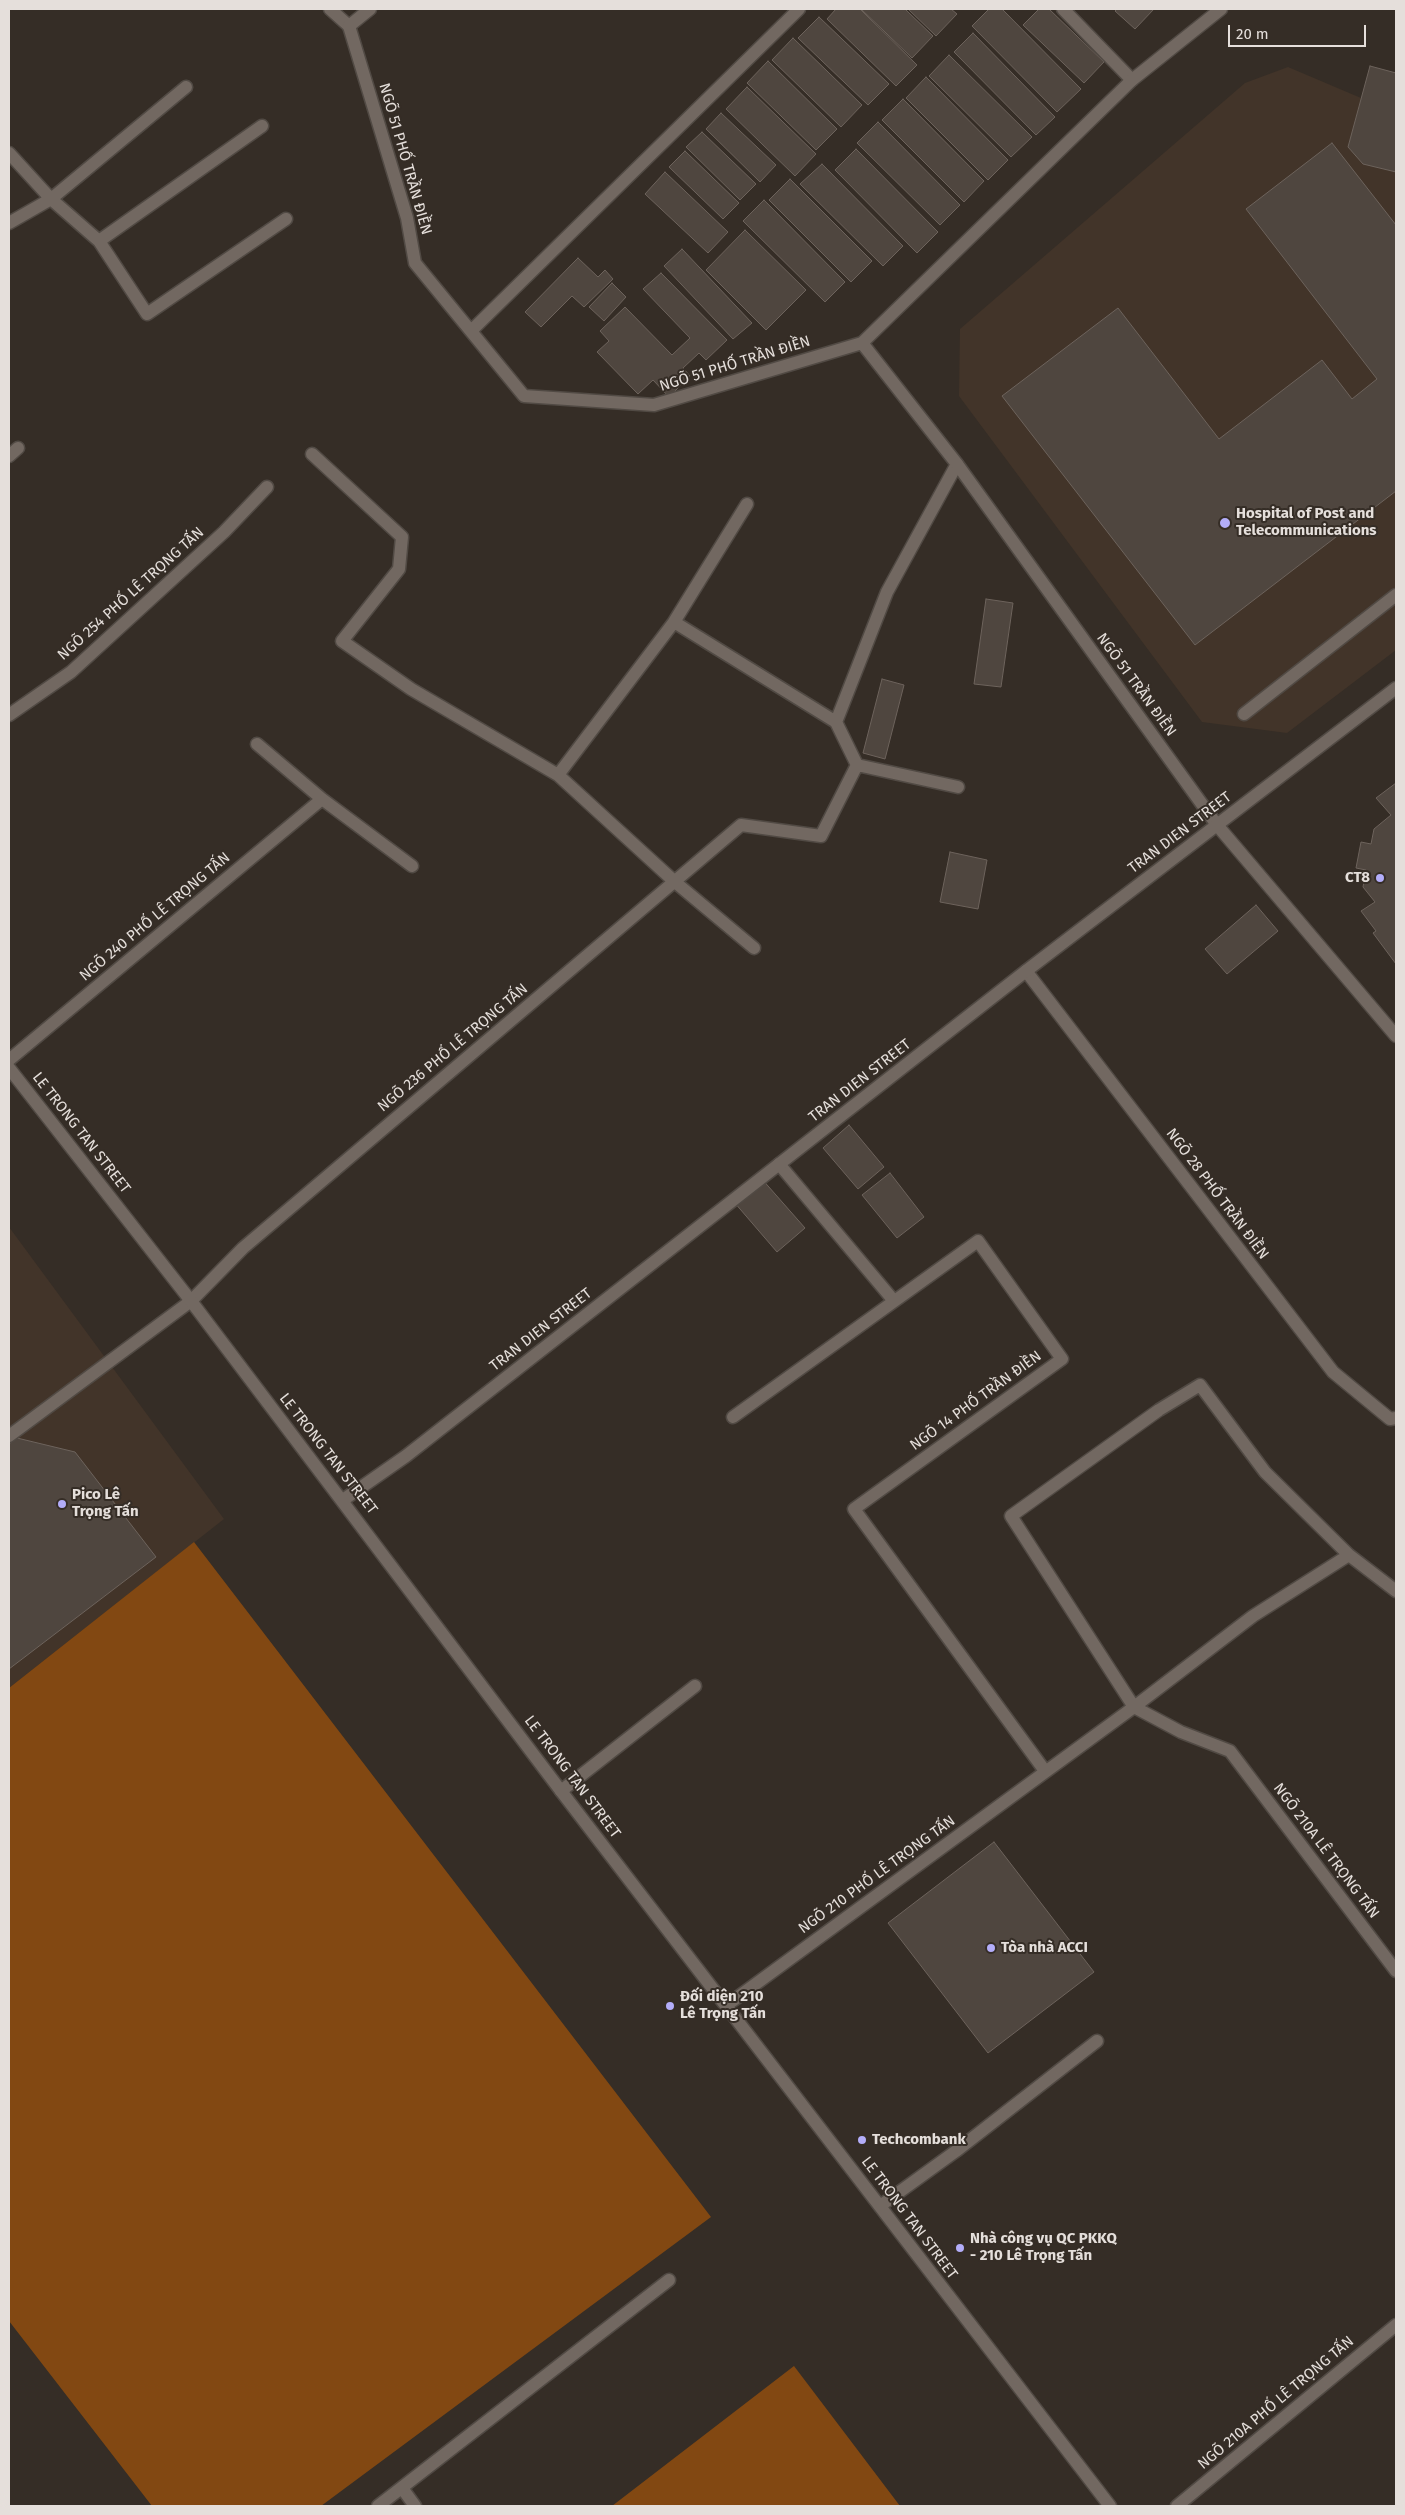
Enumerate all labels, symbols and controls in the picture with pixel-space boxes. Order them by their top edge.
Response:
scale bar [1230,15,1368,47]
text: 20 m [1236,25,1269,43]
street label: NGÕ 51 PHỐ TRẦN ĐIỀN [375,81,435,237]
street label: NGÕ 51 PHỐ TRẦN ĐIỀN [657,332,813,396]
place label: Hospital of Post and Telecommunications [1236,505,1377,540]
marker: Hospital of Post and Telecommunications [1218,516,1232,530]
street label: NGÕ 254 PHỐ LÊ TRỌNG TẤN [54,524,208,664]
street label: NGÕ 51 TRẦN ĐIỀN [1092,630,1180,740]
street label: TRAN DIEN STREET [1125,788,1235,878]
street label: NGÕ 240 PHỐ LÊ TRỌNG TẤN [76,849,234,985]
place label: CT8 [1345,869,1370,887]
marker: CT8 [1374,872,1386,884]
street label: NGÕ 236 PHỐ LÊ TRỌNG TẤN [374,980,532,1116]
street label: TRAN DIEN STREET [805,1036,915,1126]
street label: LE TRONG TAN STREET [28,1069,134,1197]
street label: NGÕ 28 PHỐ TRẦN ĐIỀN [1162,1125,1272,1263]
street label: TRAN DIEN STREET [486,1285,596,1375]
street label: NGÕ 14 PHỐ TRẦN ĐIỀN [907,1347,1045,1455]
street label: LE TRONG TAN STREET [275,1390,381,1518]
place label: Pico Lê Trọng Tấn [72,1486,139,1521]
marker: Pico Lê Trọng Tấn [56,1498,68,1510]
street label: LE TRONG TAN STREET [520,1712,624,1842]
street label: NGÕ 210A LÊ TRỌNG TẤN [1269,1780,1383,1922]
street label: NGÕ 210 PHỐ LÊ TRỌNG TẤN [795,1812,959,1938]
place label: Tòa nhà ACCI [1001,1939,1088,1957]
marker: Tòa nhà ACCI [985,1942,997,1954]
place label: Đối diện 210 Lê Trọng Tấn [680,1988,766,2023]
marker: Đối diện 210 Lê Trọng Tấn [664,2000,676,2012]
place label: Techcombank [872,2131,966,2149]
marker: Techcombank [856,2134,868,2146]
street label: LE TRONG TAN STREET [857,2153,961,2283]
place label: Nhà công vụ QC PKKQ - 210 Lê Trọng Tấn [970,2230,1117,2265]
marker: Nhà công vụ QC PKKQ - 210 Lê Trọng Tấn [954,2242,966,2254]
street label: NGÕ 210A PHỐ LÊ TRỌNG TẤN [1194,2333,1358,2473]

